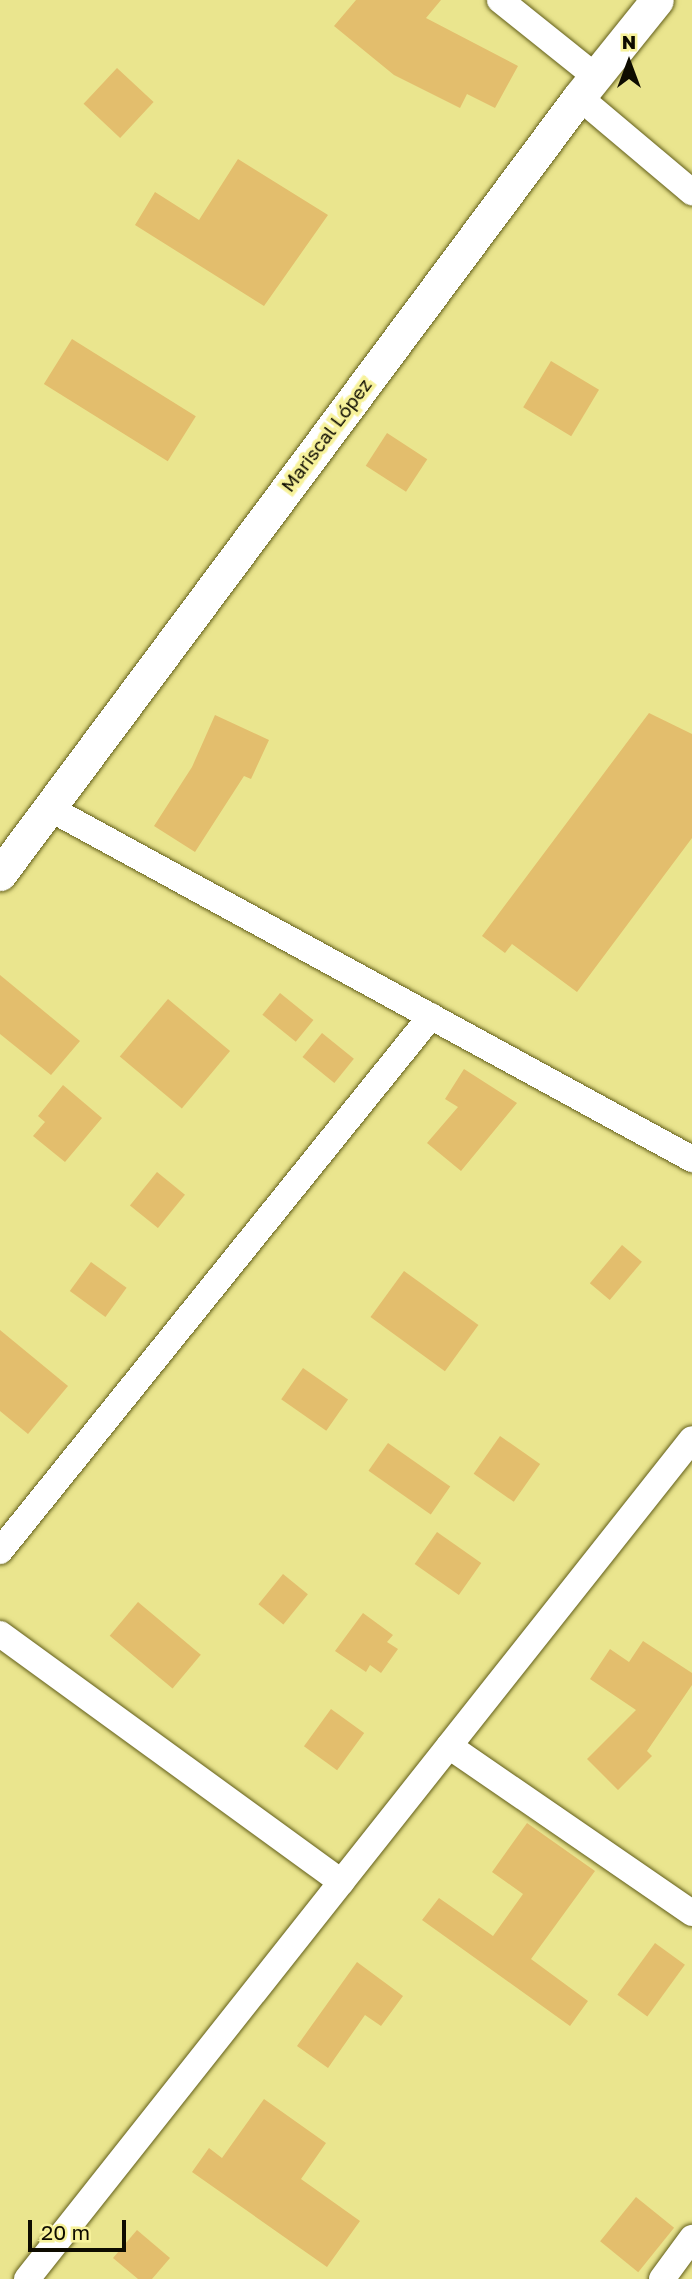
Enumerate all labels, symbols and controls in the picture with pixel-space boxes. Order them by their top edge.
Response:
north arrow [594,28,664,98]
text: N [622,30,636,53]
street label: Mariscal López [276,374,376,496]
scale bar [32,2206,130,2250]
text: 20 m [41,2219,90,2245]

